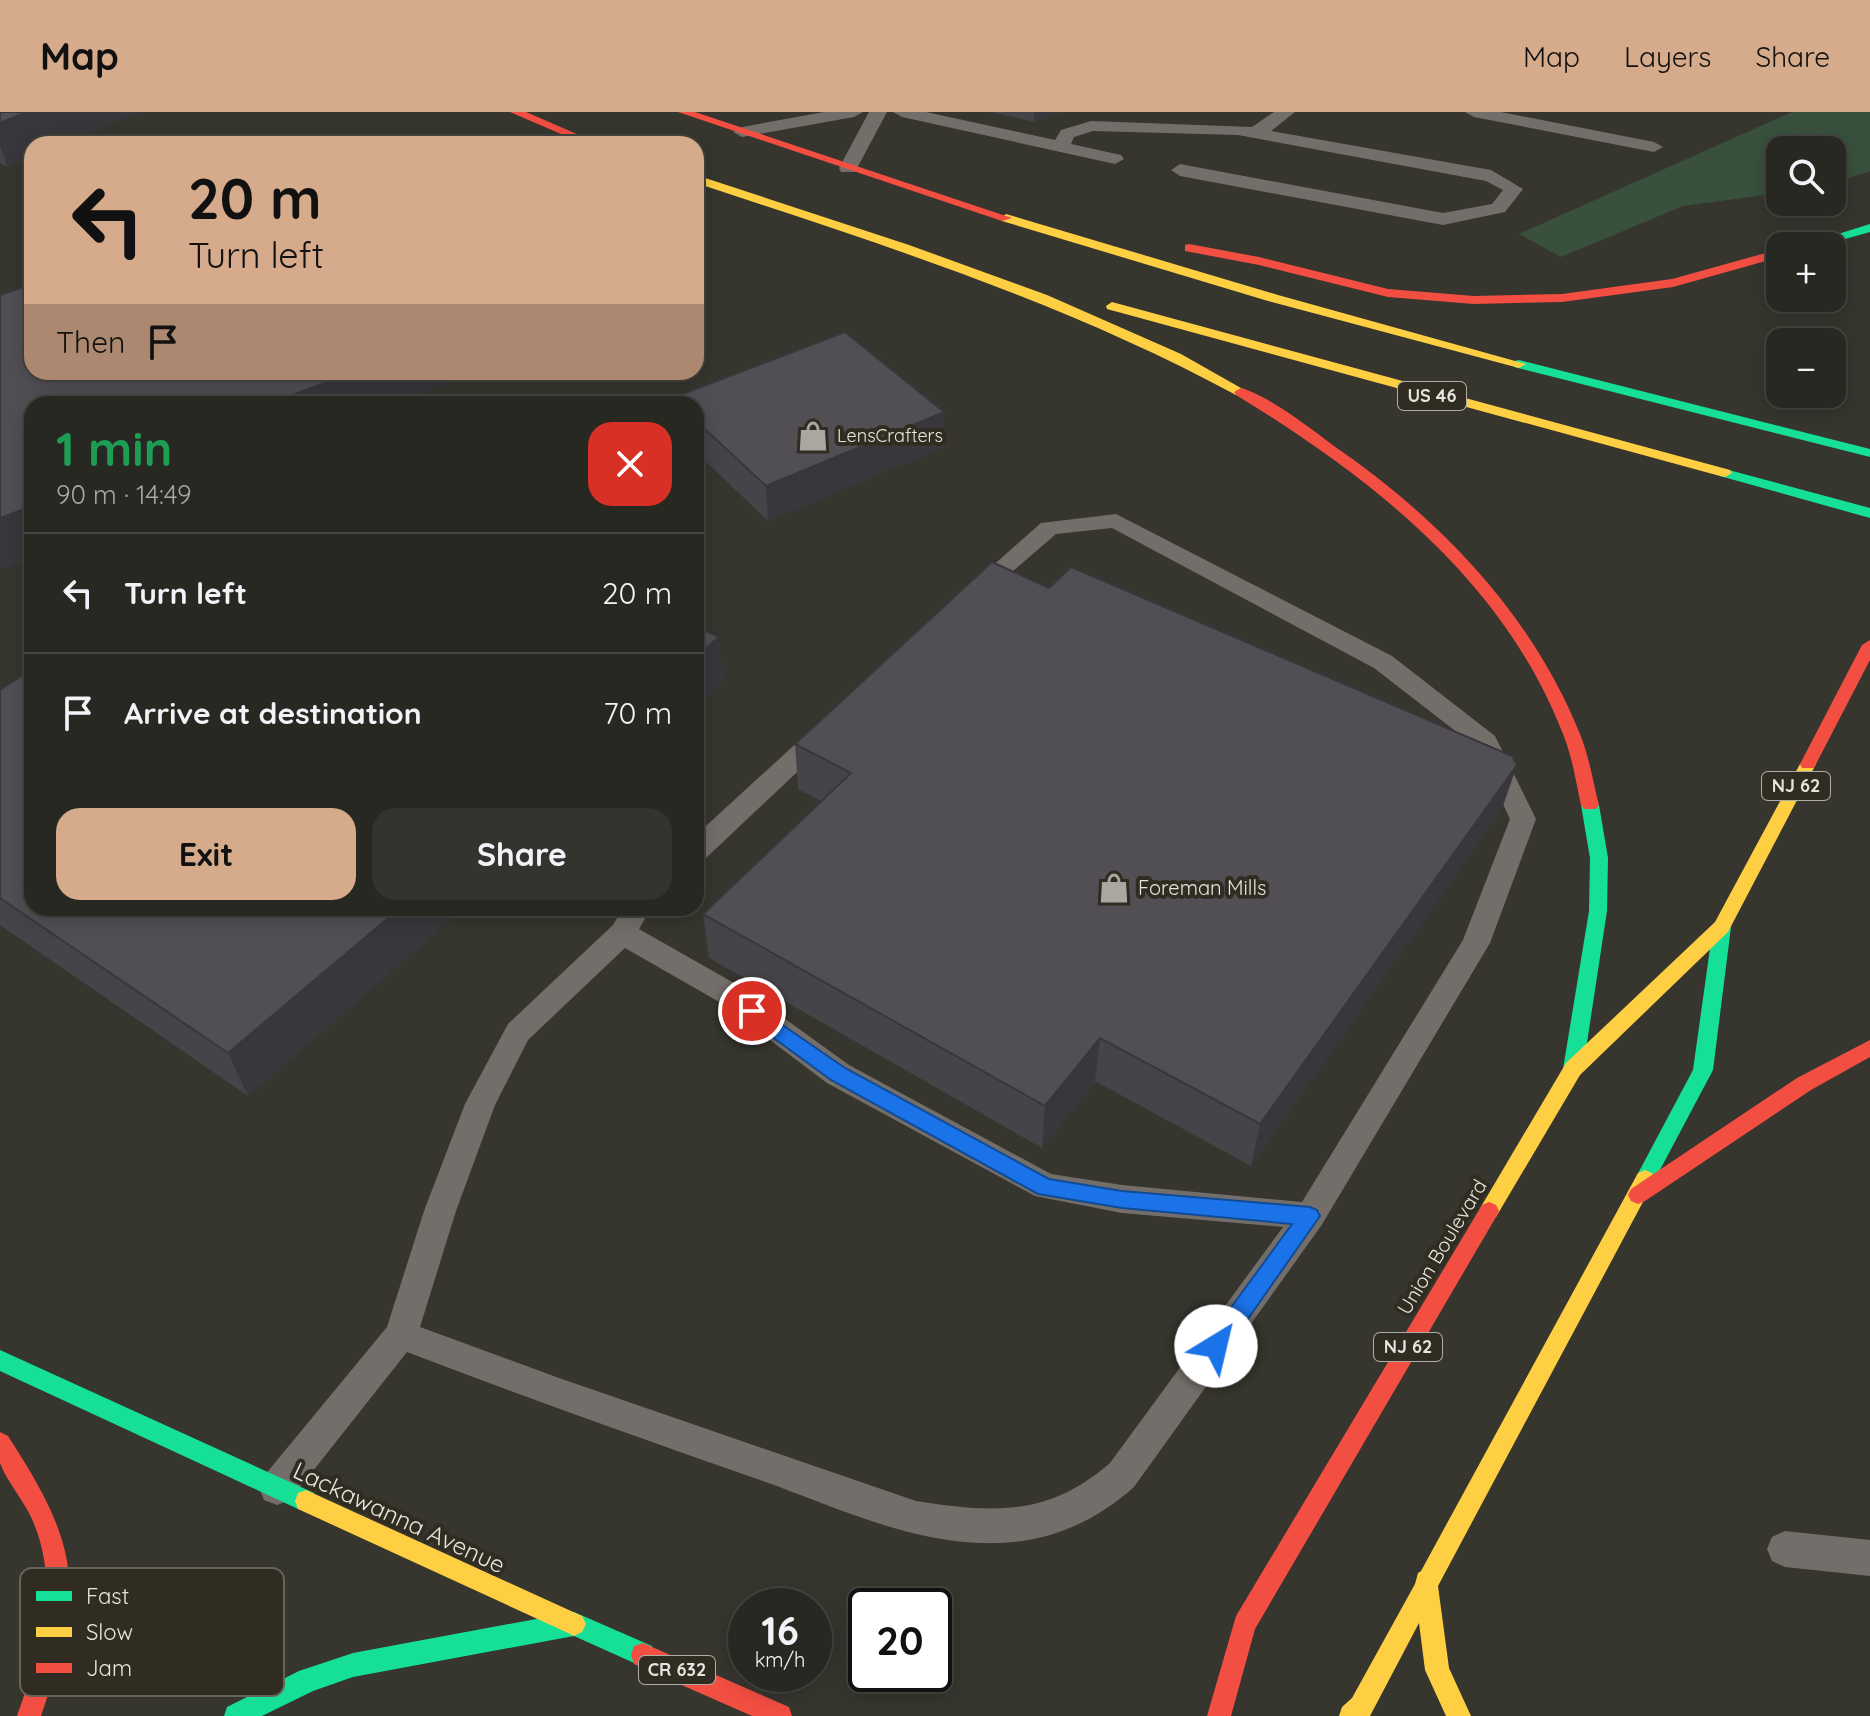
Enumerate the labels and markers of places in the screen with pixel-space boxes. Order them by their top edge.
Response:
shop icon: LensCrafters [796,419,830,453]
place label: LensCrafters [837,424,943,447]
shop icon: Foreman Mills [1097,871,1131,905]
place label: Foreman Mills [1138,875,1266,900]
pin [718,977,786,1045]

